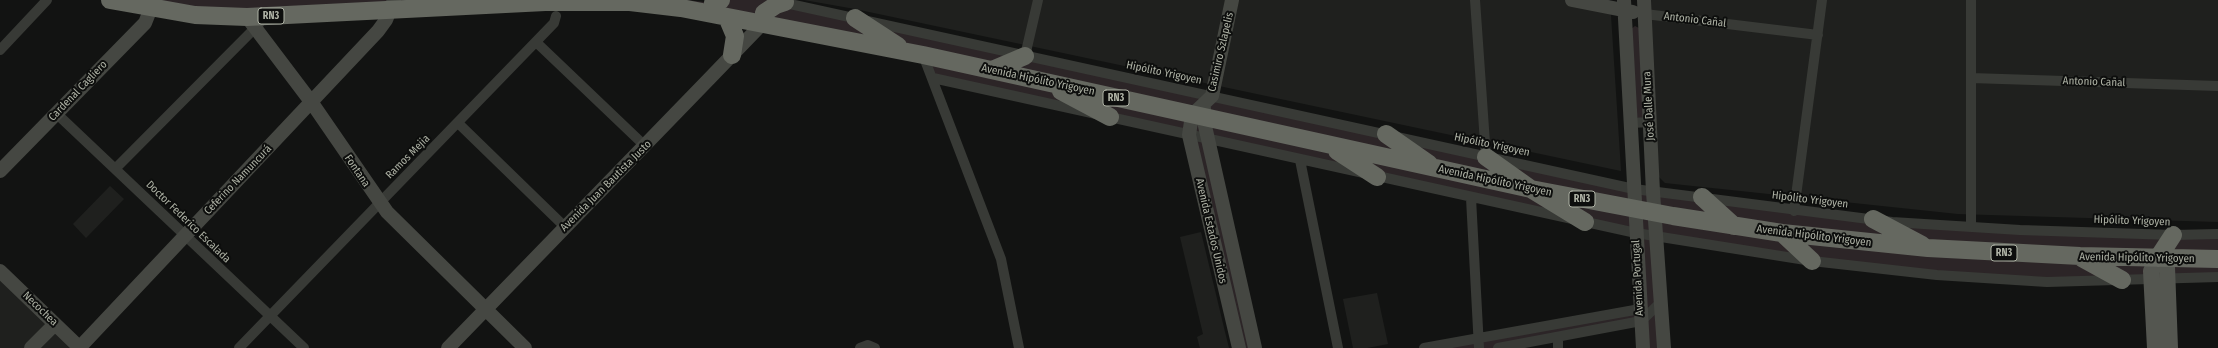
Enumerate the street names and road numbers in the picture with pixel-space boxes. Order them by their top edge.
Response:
road number: RN3 [258,8,284,24]
street label: Antonio Cañal [1663,10,1727,30]
street label: Casimiro Szlapelis [1205,11,1237,93]
street label: Cardenal Cagliero [46,58,110,124]
street label: Hipólito Yrigoyen [1125,59,1203,87]
street label: Avenida Hipólito Yrigoyen [980,62,1096,98]
street label: José Dalle Mura [1641,71,1657,141]
street label: Antonio Cañal [2062,74,2126,90]
road number: RN3 [1103,90,1129,106]
street label: Hipólito Yrigoyen [1453,131,1531,159]
street label: Ramos Mejia [383,132,433,182]
street label: Avenida Juan Bautista Justo [558,138,654,234]
street label: Ceferino Namuncurá [201,142,275,218]
street label: Fontana [341,152,373,190]
street label: Avenida Hipólito Yrigoyen [1437,163,1553,199]
street label: Avenida Estados Unidos [1192,177,1230,285]
street label: Doctor Federico Escalada [143,178,233,266]
street label: Hipólito Yrigoyen [1771,189,1849,211]
road number: RN3 [1569,191,1595,207]
street label: Hipólito Yrigoyen [2093,213,2171,229]
street label: Avenida Hipólito Yrigoyen [1756,222,1872,250]
street label: Avenida Portugal [1629,240,1647,316]
road number: RN3 [1991,245,2017,261]
street label: Avenida Hipólito Yrigoyen [2079,250,2195,266]
street label: Necochea [20,289,60,329]

